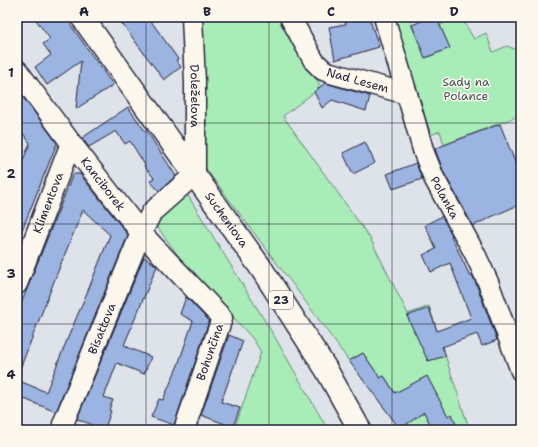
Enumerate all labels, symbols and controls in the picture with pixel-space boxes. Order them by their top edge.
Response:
text: A [79,3,89,20]
text: B [203,3,211,20]
text: C [327,3,335,20]
text: D [449,3,459,20]
text: 1 [8,64,14,81]
street label: Doleželova [186,64,203,128]
street label: Nad Lesem [325,64,391,97]
park label: Sady na Polance [442,74,490,104]
street label: Kanciborek [77,154,129,214]
text: 2 [6,165,16,182]
street label: Klimentova [29,169,67,236]
street label: Polanka [427,174,463,222]
street label: Sucheniova [201,189,252,251]
text: 3 [6,265,16,282]
road number: 23 [269,291,293,309]
street label: Bisattova [84,300,120,357]
street label: Bohunčina [193,321,227,383]
text: 4 [6,366,16,383]

